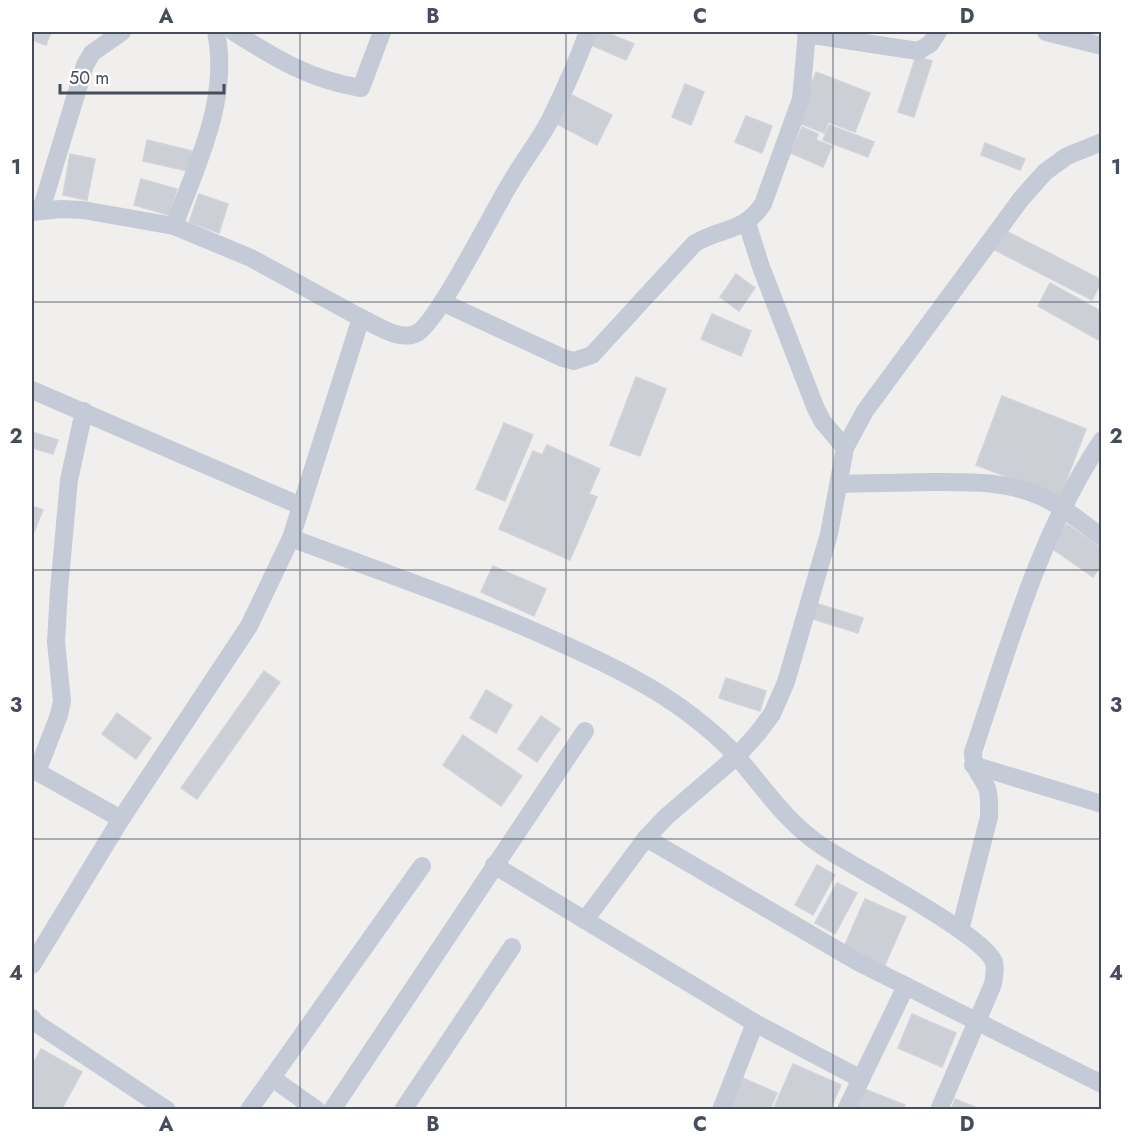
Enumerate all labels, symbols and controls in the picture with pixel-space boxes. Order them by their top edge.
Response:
text: A [158,2,174,31]
text: B [426,2,440,31]
text: C [693,2,707,31]
text: D [960,2,974,31]
scale bar [60,57,224,95]
text: 50 m [69,65,109,91]
text: 1 [11,153,21,182]
text: 1 [1111,153,1121,182]
text: 2 [9,422,23,451]
text: 2 [1109,422,1123,451]
text: 3 [10,691,22,720]
text: 3 [1110,691,1122,720]
text: 4 [9,959,23,988]
text: 4 [1109,959,1123,988]
text: A [158,1110,174,1139]
text: B [426,1110,440,1139]
text: C [693,1110,707,1139]
text: D [960,1110,974,1139]

